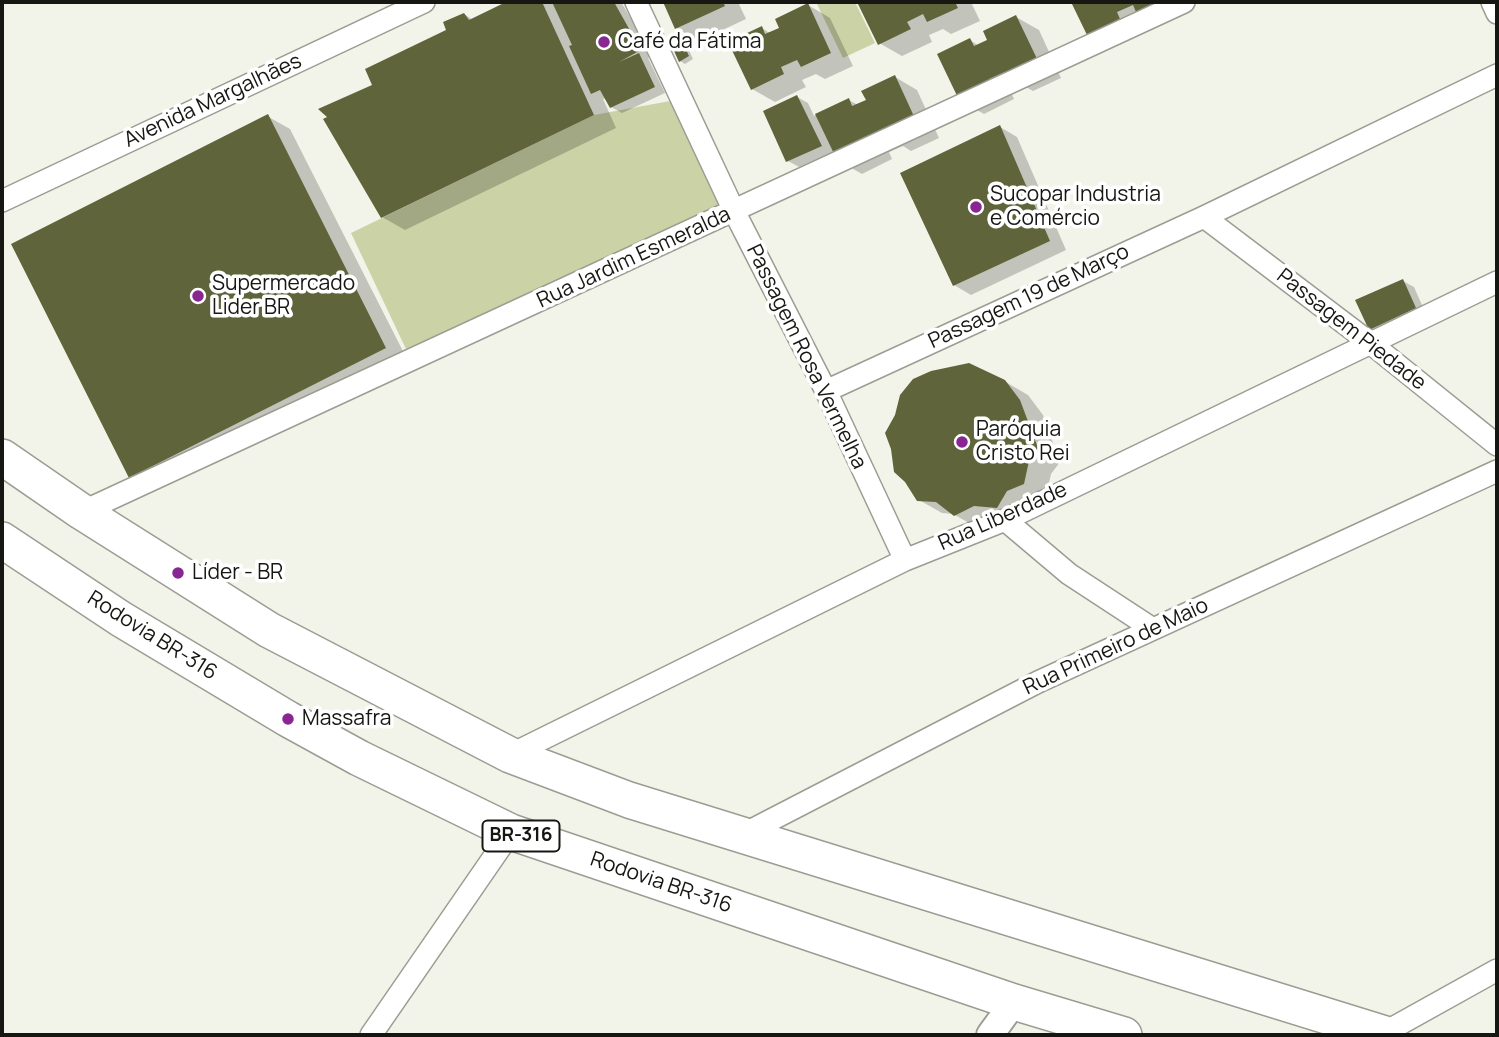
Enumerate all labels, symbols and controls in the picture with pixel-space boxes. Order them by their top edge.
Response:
place label: Café da Fátima [618,29,762,55]
marker: Café da Fátima [596,34,612,50]
street label: Avenida Margalhães [120,49,306,153]
place label: Sucopar Industria e Comércio [990,182,1161,232]
marker: Sucopar Industria e Comércio [968,199,984,215]
street label: Rua Jardim Esmeralda [533,202,735,314]
street label: Passagem 19 de Março [925,239,1133,355]
street label: Passagem Rosa Vermelha [741,241,871,473]
street label: Passagem Piedade [1271,264,1431,396]
place label: Supermercado Lider BR [212,271,355,321]
marker: Supermercado Lider BR [190,288,206,304]
place label: Paróquia Cristo Rei [976,417,1070,467]
marker: Paróquia Cristo Rei [954,434,970,450]
street label: Rua Liberdade [935,477,1071,557]
place label: Líder - BR [192,560,283,586]
marker: Líder - BR [170,565,186,581]
street label: Rodovia BR-316 [82,586,222,686]
street label: Rua Primeiro de Maio [1020,593,1212,701]
place label: Massafra [302,706,391,732]
marker: Massafra [280,711,296,727]
road number: BR-316 [482,820,560,852]
street label: Rodovia BR-316 [587,847,735,919]

